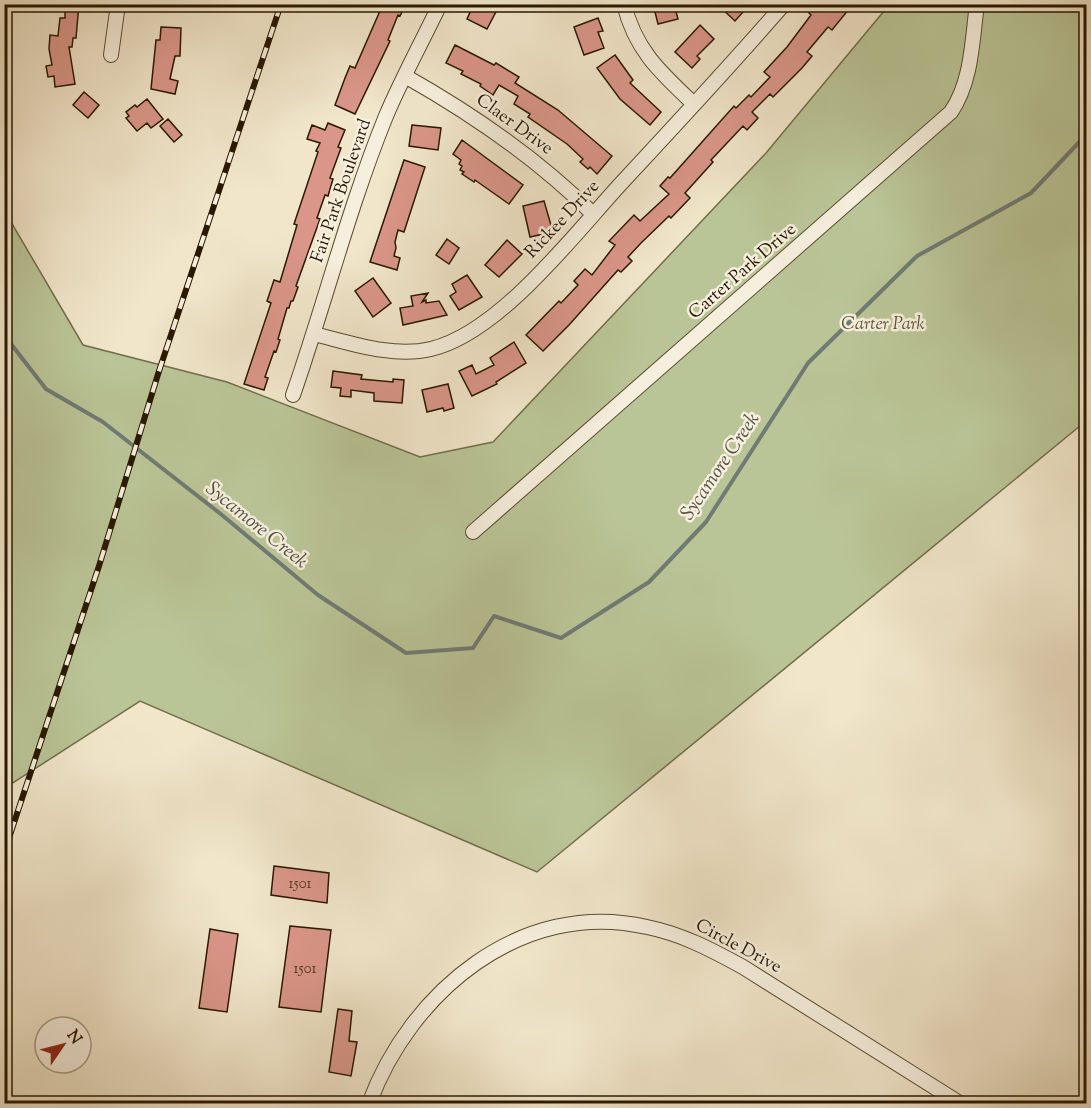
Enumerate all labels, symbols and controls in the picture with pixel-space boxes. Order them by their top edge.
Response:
street label: Claer Drive [470,88,558,162]
street label: Fair Park Boulevard [305,115,379,267]
street label: Rickee Drive [520,175,606,265]
street label: Carter Park Drive [683,218,803,326]
park label: Carter Park [841,312,925,338]
water label: Sycamore Creek [674,407,768,527]
water label: Sycamore Creek [199,476,313,576]
house number: 1501 [288,874,312,895]
street label: Circle Drive [690,913,786,981]
house number: 1501 [293,959,317,980]
north arrow [33,1015,93,1075]
text: N [60,1026,86,1050]

